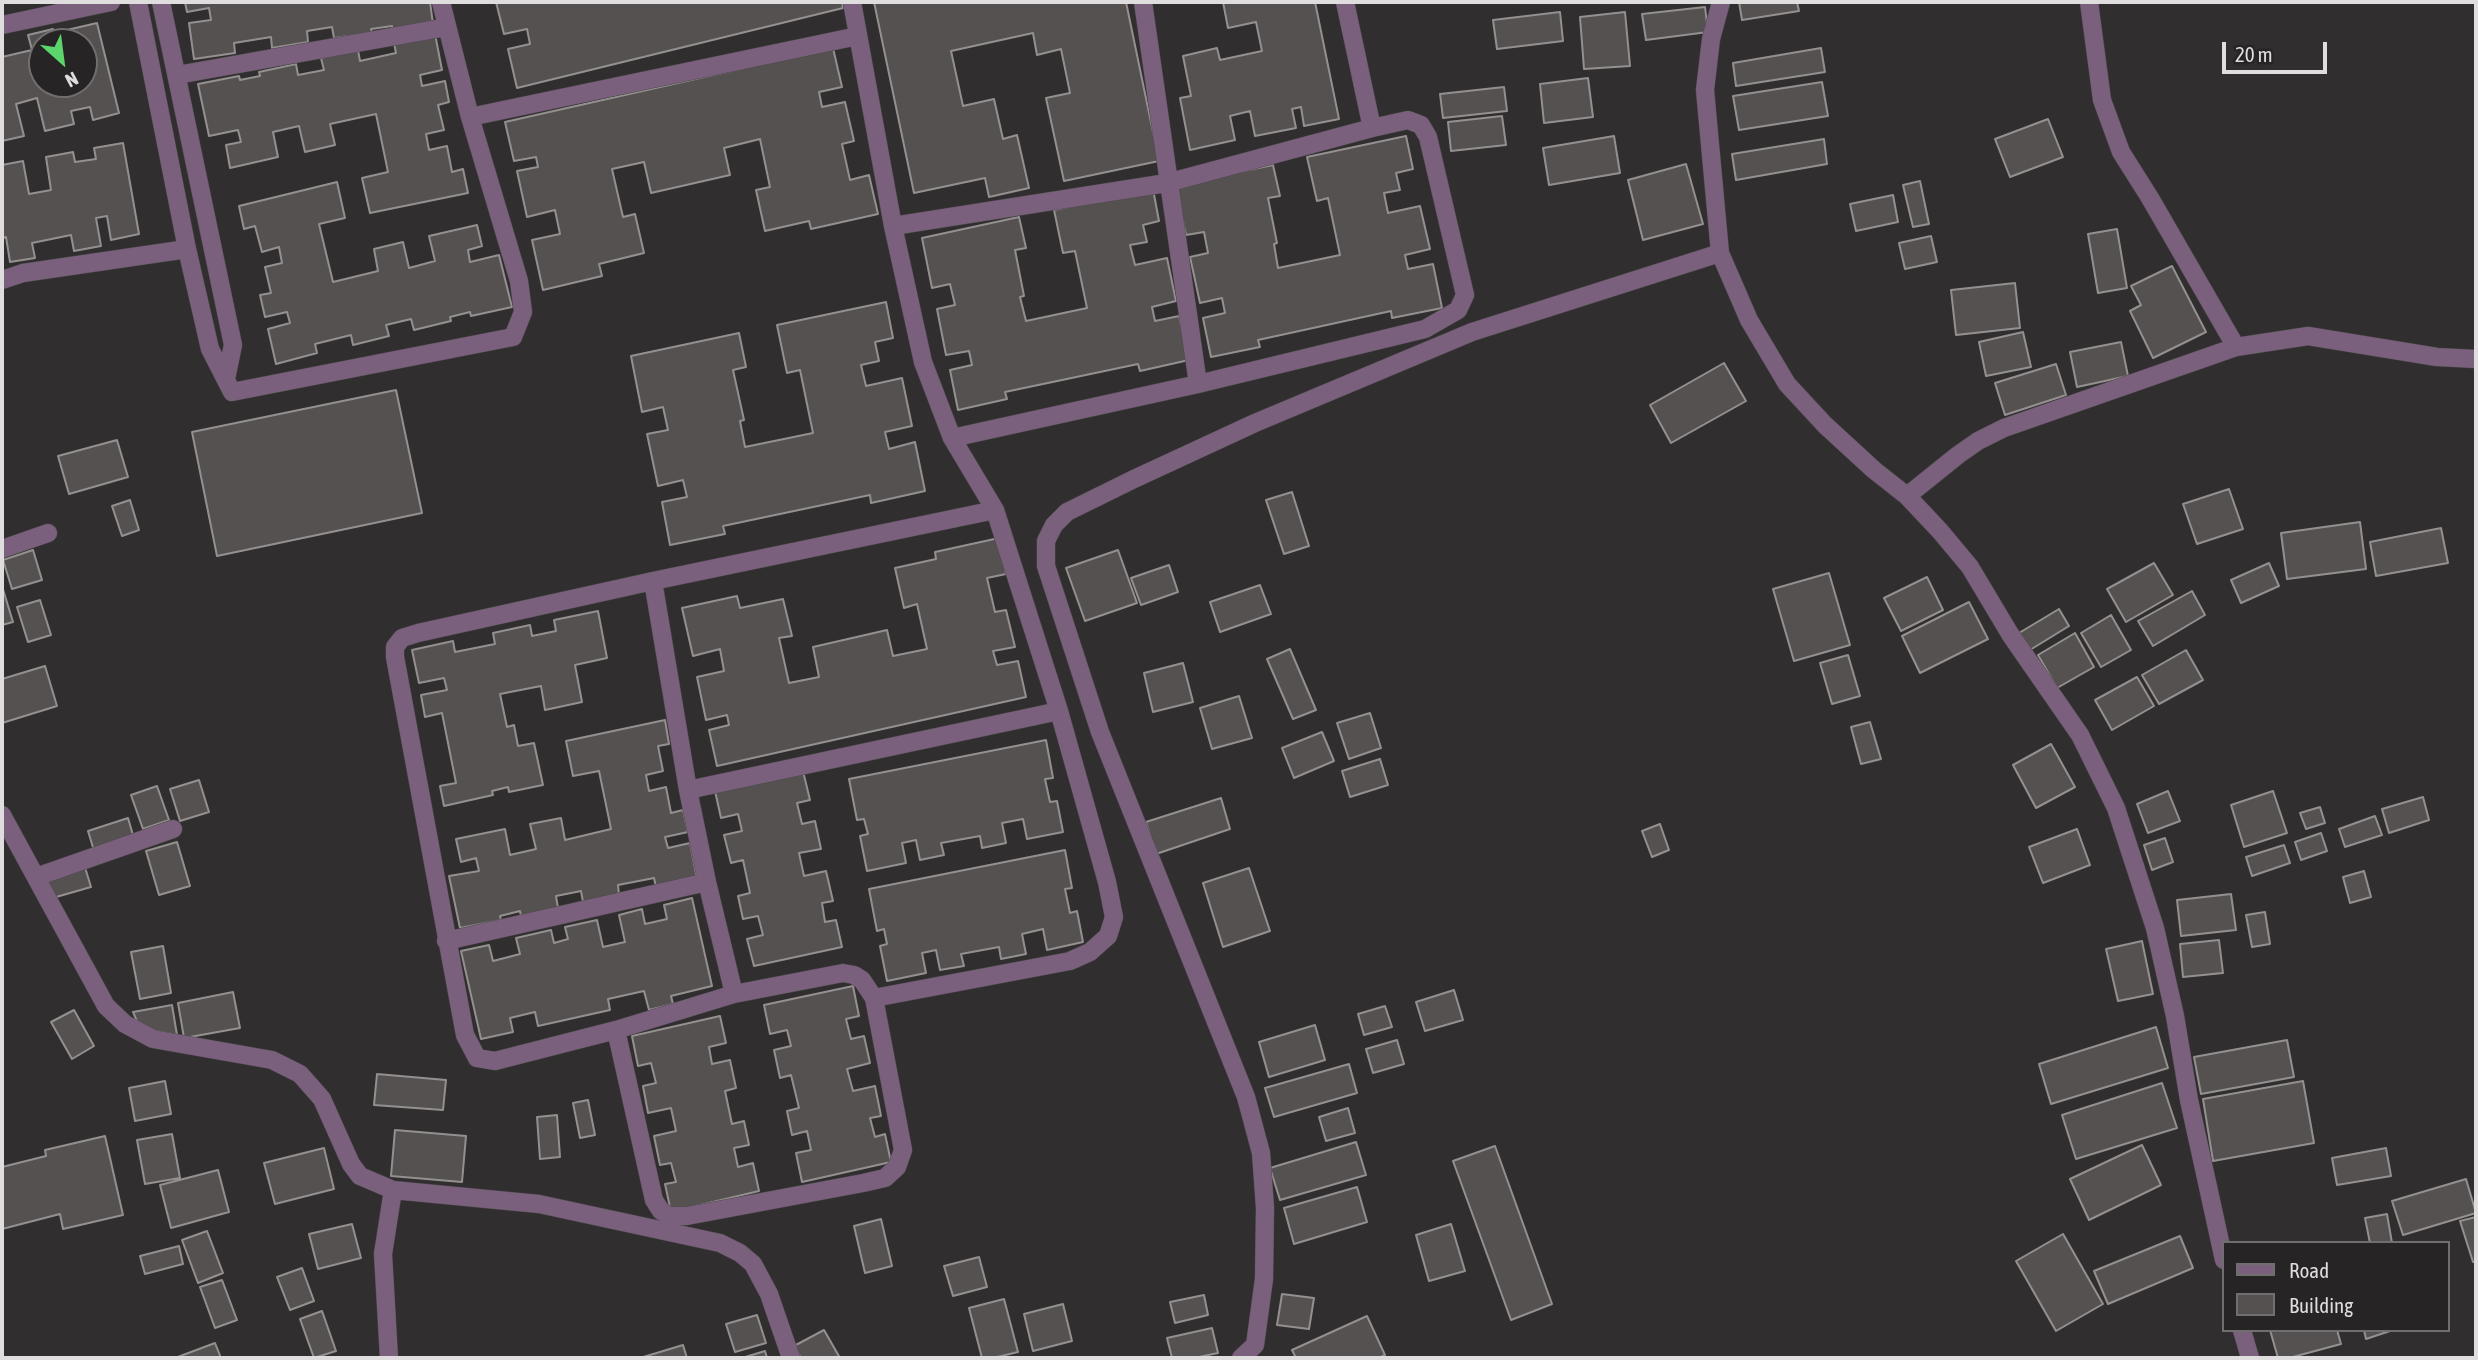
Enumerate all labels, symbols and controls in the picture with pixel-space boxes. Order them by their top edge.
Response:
north arrow [28,28,98,98]
scale bar [2226,28,2331,72]
text: 20 m [2235,42,2273,66]
text: N [62,67,82,92]
legend [2222,1241,2450,1332]
text: Road [2289,1258,2329,1282]
text: Building [2289,1293,2353,1317]

